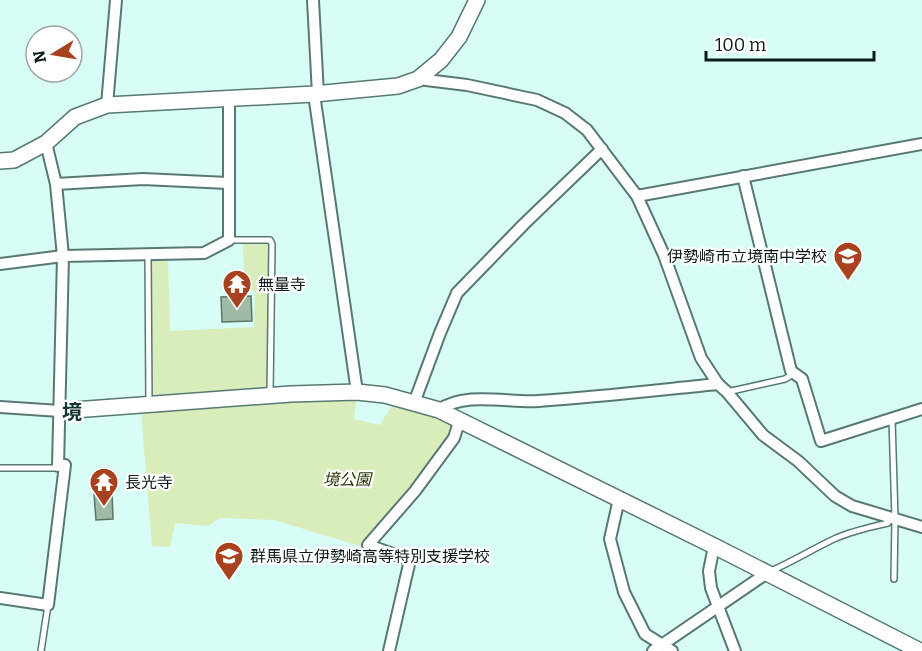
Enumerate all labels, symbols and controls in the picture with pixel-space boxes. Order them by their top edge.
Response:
north arrow [24,24,84,84]
scale bar [706,24,874,62]
text: 100 m [715,34,766,56]
text: N [29,49,50,65]
school or university icon: 伊勢崎市立境南中学校 [832,240,864,282]
place label: 伊勢崎市立境南中学校 [667,247,827,266]
temple icon: 無量寺 [221,268,253,310]
place label: 無量寺 [258,275,306,294]
district label: 境 [62,400,82,424]
temple icon: 長光寺 [88,466,120,508]
park label: 境公園 [323,470,373,489]
place label: 長光寺 [125,473,173,492]
school or university icon: 群馬県立伊勢崎高等特別支援学校 [213,540,245,582]
place label: 群馬県立伊勢崎高等特別支援学校 [250,547,490,566]

